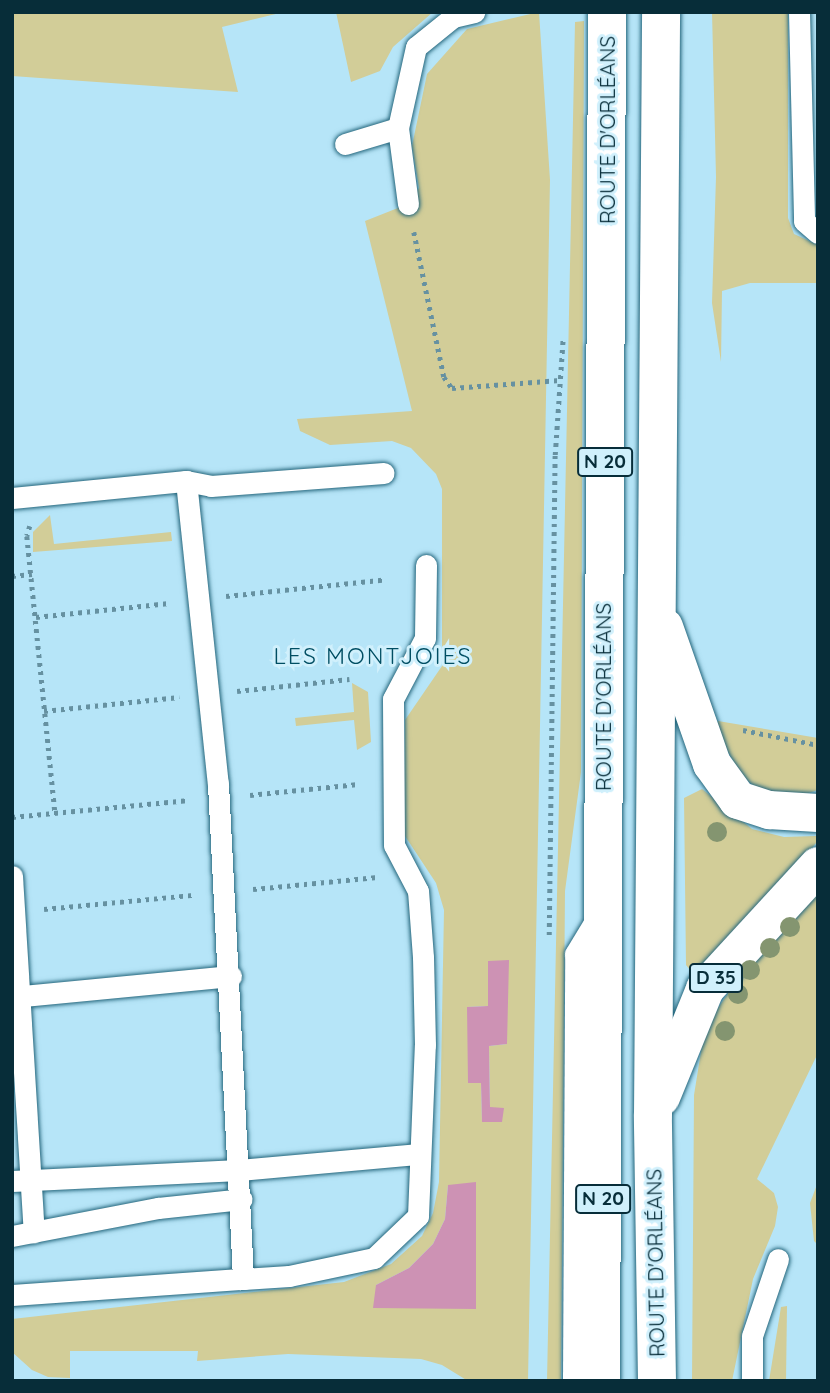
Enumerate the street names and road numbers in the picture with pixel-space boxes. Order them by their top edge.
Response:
street label: ROUTE D'ORLÉANS [594,36,620,224]
road number: N 20 [577,446,633,477]
street label: ROUTE D'ORLÉANS [590,603,616,791]
road number: D 35 [688,962,744,994]
street label: ROUTE D'ORLÉANS [641,1169,669,1357]
road number: N 20 [575,1184,631,1214]

